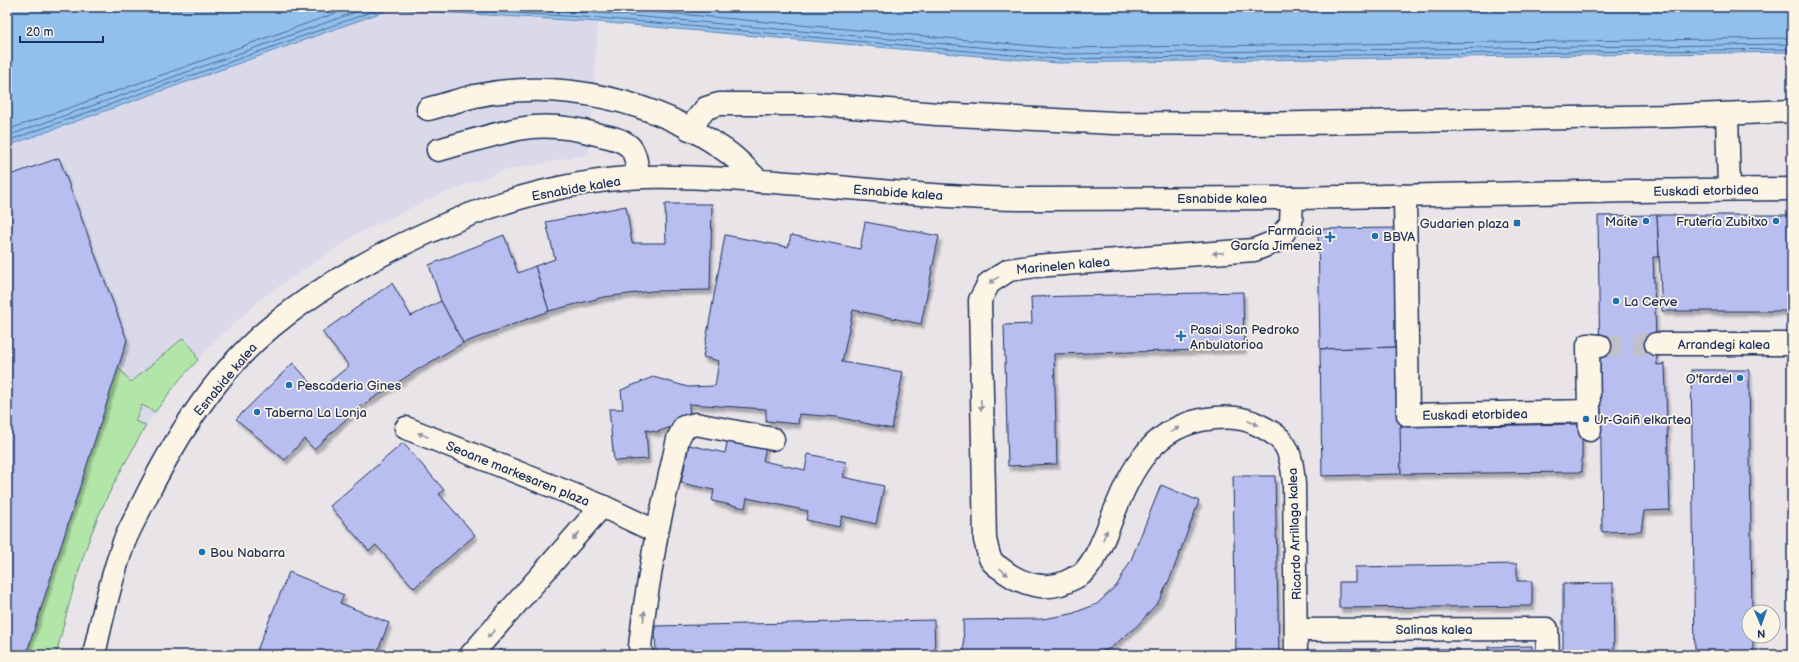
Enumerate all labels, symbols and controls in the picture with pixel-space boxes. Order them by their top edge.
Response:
scale bar [20,18,103,44]
text: 20 m [26,25,53,40]
street label: Esnabide kalea [530,173,622,205]
street label: Esnabide kalea [852,182,943,204]
street label: Euskadi etorbidea [1653,182,1759,200]
street label: Esnabide kalea [1177,191,1267,207]
place label: Maite [1605,214,1638,230]
place label: Frutería Zubitxo [1676,214,1768,230]
place label: Gudarien plaza [1420,216,1509,232]
marker: Maite [1641,216,1651,226]
marker: Frutería Zubitxo [1771,216,1781,226]
marker: Gudarien plaza [1512,218,1522,228]
place label: Farmacia García Jimenez [1231,223,1323,254]
place label: BBVA [1383,229,1415,245]
marker: BBVA [1370,231,1380,241]
marker: Farmacia García Jimenez [1325,232,1335,242]
one-way arrow [1212,249,1224,256]
street label: Marinelen kalea [1016,254,1111,278]
one-way arrow [989,276,999,284]
place label: La Cerve [1624,294,1678,310]
marker: La Cerve [1611,296,1621,306]
place label: Pasai San Pedroko Anbulatorioa [1190,322,1299,353]
marker: Pasai San Pedroko Anbulatorioa [1175,330,1187,342]
street label: Arrandegi kalea [1678,337,1770,353]
street label: Esnabide kalea [191,340,261,419]
place label: O'fardel [1686,371,1732,387]
marker: O'fardel [1735,373,1745,383]
place label: Pescaderia Gines [297,378,402,394]
marker: Pescaderia Gines [284,380,294,390]
one-way arrow [978,399,984,412]
place label: Taberna La Lonja [265,405,367,421]
street label: Euskadi etorbidea [1422,406,1528,424]
marker: Taberna La Lonja [252,407,262,417]
place label: Ur-Gaiñ elkartea [1594,412,1691,428]
marker: Ur-Gaiñ elkartea [1581,414,1591,424]
one-way arrow [1247,420,1259,426]
one-way arrow [1169,426,1181,433]
one-way arrow [417,432,428,438]
street label: Seoane markesaren plaza [443,438,592,510]
street label: Ricardo Arrillaga kalea [1285,467,1305,600]
one-way arrow [1103,529,1109,541]
one-way arrow [572,530,581,541]
place label: Bou Nabarra [210,545,285,561]
marker: Bou Nabarra [197,547,207,557]
one-way arrow [999,567,1010,576]
north arrow [1741,604,1781,644]
one-way arrow [641,610,647,622]
street label: Salinas kalea [1395,622,1473,638]
text: N [1757,627,1766,640]
one-way arrow [486,629,496,639]

